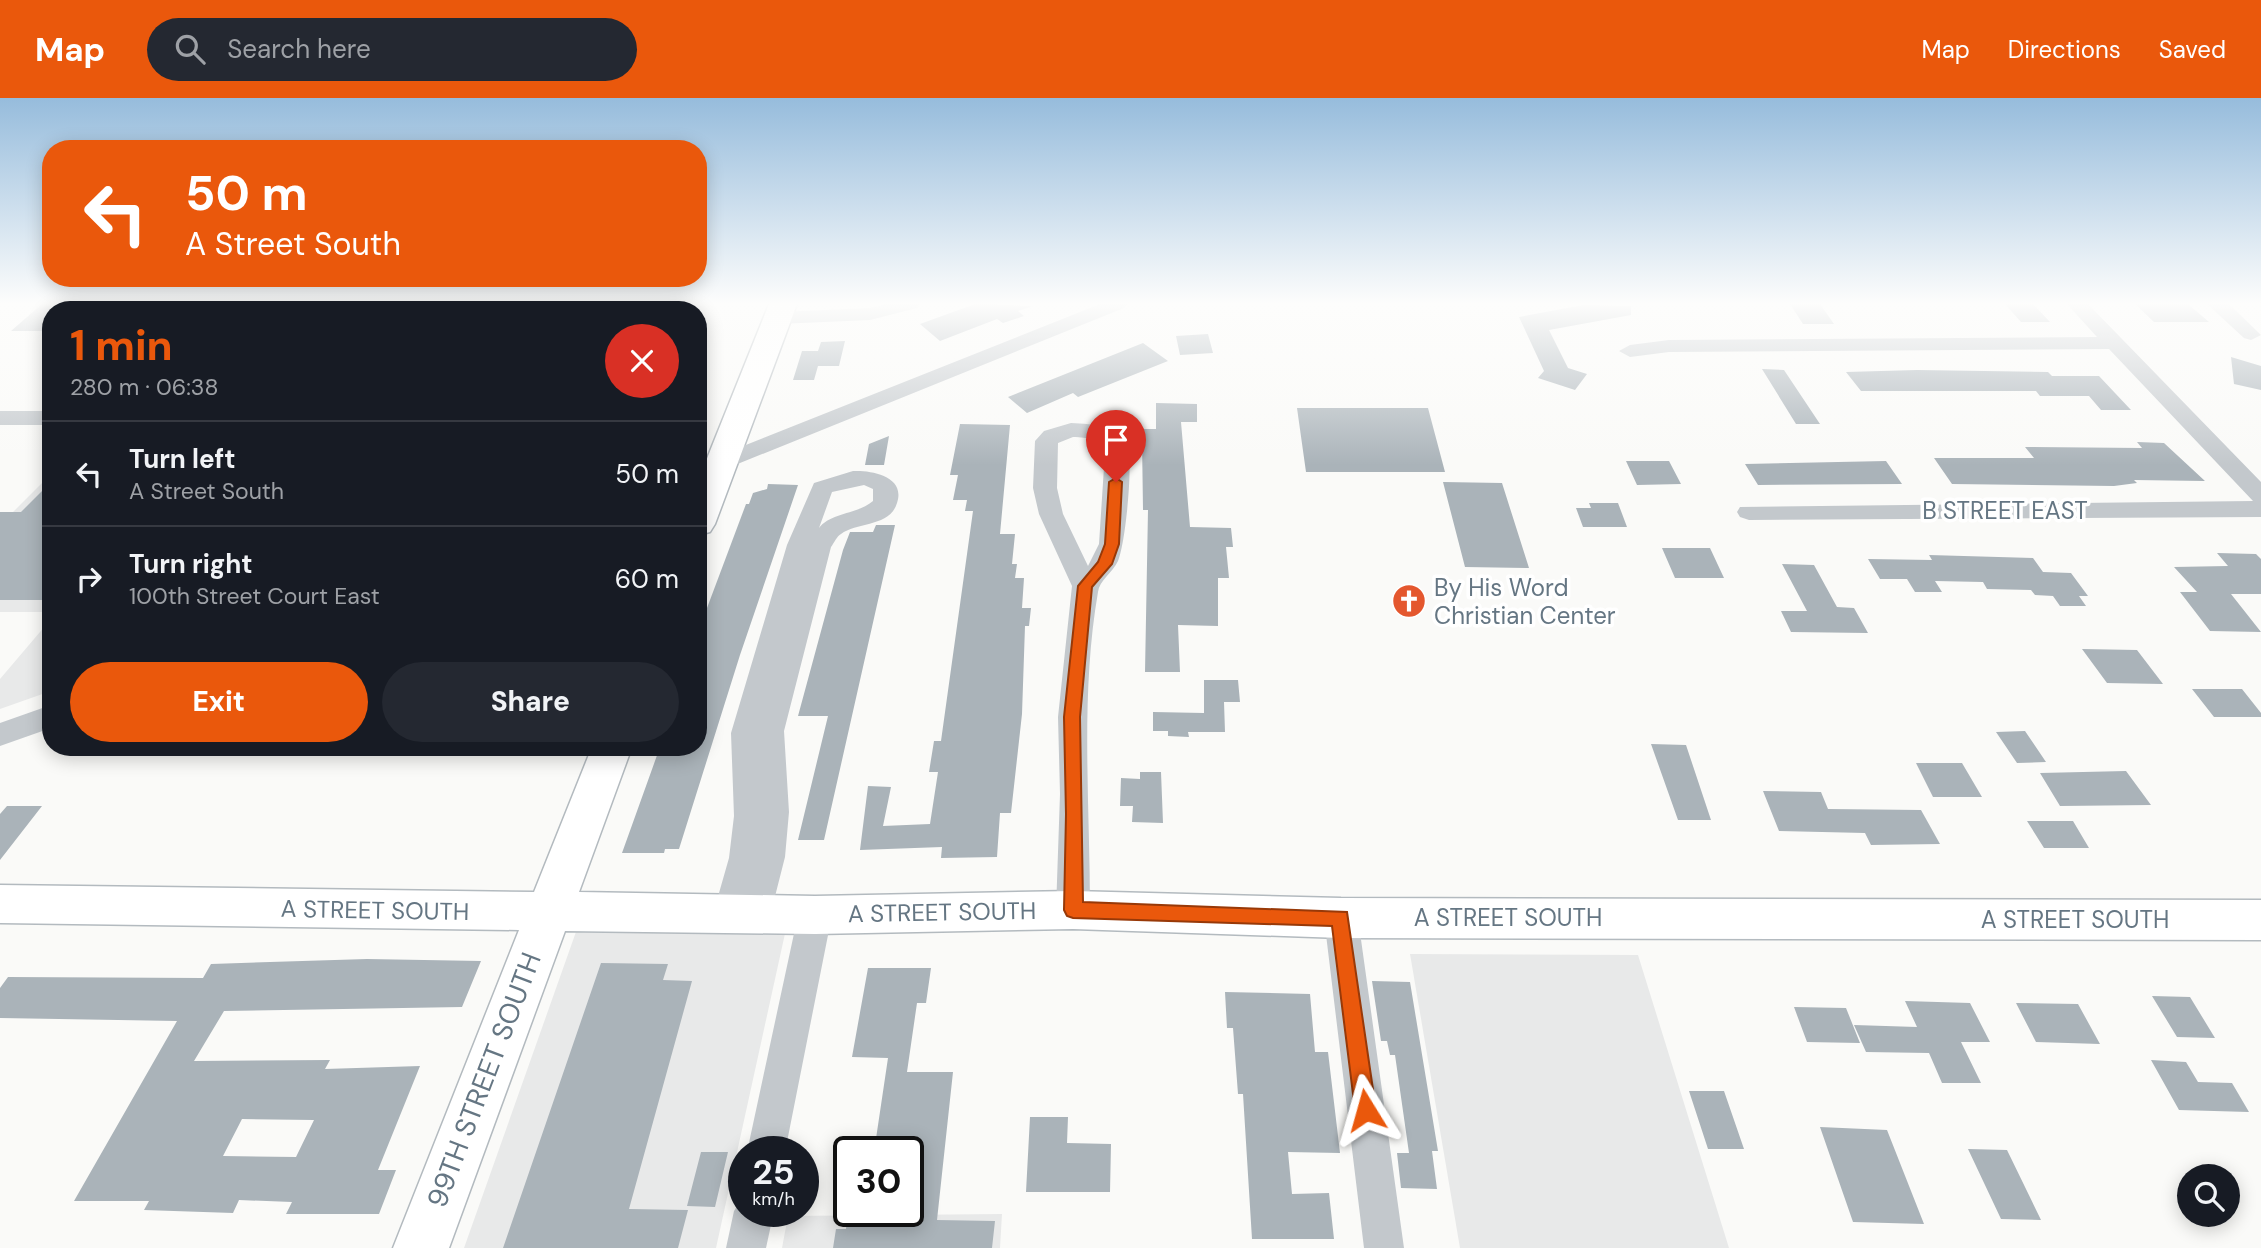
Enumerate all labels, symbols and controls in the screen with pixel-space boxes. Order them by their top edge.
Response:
search box [147,18,637,81]
text: Map [35,28,105,71]
icon: search [171,30,209,68]
text: Search here [227,32,371,66]
text: Map [1922,34,1970,65]
text: Directions [2008,34,2121,65]
text: Saved [2159,34,2226,65]
text: 50 m [185,161,308,225]
icon: left [70,168,161,259]
text: A Street South [185,223,401,265]
text: 1 min [70,318,173,373]
button: close [605,324,679,398]
text: 280 m · 06:38 [70,372,218,402]
pin [1086,410,1146,482]
icon: arrive [1097,421,1135,459]
text: Turn left [129,442,236,476]
icon: left [70,455,108,493]
text: 50 m [615,457,679,491]
text: A Street South [129,476,284,506]
street label: B STREET EAST [1922,495,2088,526]
text: Turn right [129,547,253,581]
icon: right [70,560,108,598]
text: 60 m [615,562,679,596]
place label: By His Word Christian Center [1434,572,1616,631]
text: 100th Street Court East [129,581,380,611]
church icon: By His Word Christian Center [1390,582,1428,620]
button: Exit [70,662,368,742]
button: Share [382,662,679,742]
street label: A STREET SOUTH [280,893,470,927]
street label: A STREET SOUTH [847,895,1037,929]
street label: A STREET SOUTH [1414,902,1602,933]
street label: A STREET SOUTH [1981,904,2169,935]
street label: 99TH STREET SOUTH [418,947,550,1213]
position arrow [1329,1073,1403,1147]
speed limit sign: 30 [833,1136,924,1227]
text: 25 [753,1149,794,1195]
map controls [2177,1164,2240,1227]
button: search [2177,1164,2240,1227]
text: km/h [752,1187,795,1211]

